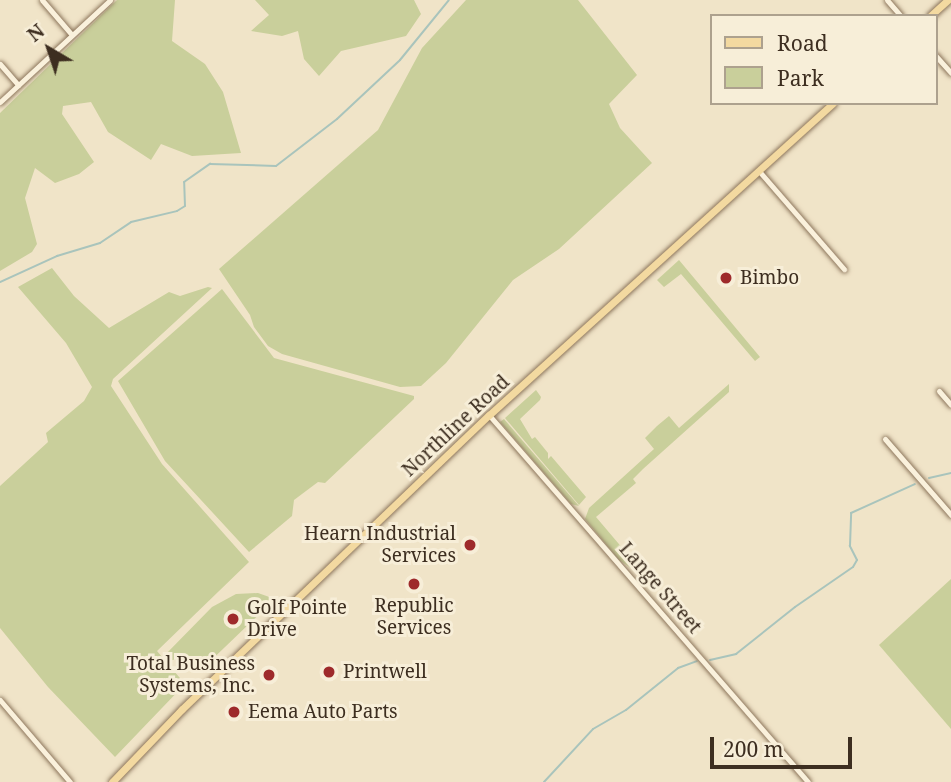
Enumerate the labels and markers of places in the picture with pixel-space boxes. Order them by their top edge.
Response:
place label: Bimbo [740,267,799,289]
marker: Bimbo [718,270,734,286]
place label: Hearn Industrial Services [304,523,456,567]
marker: Hearn Industrial Services [462,537,478,553]
marker: Republic Services [406,576,422,592]
place label: Republic Services [374,595,454,639]
place label: Golf Pointe Drive [247,597,347,641]
marker: Golf Pointe Drive [225,611,241,627]
place label: Total Business Systems, Inc. [126,653,255,697]
place label: Printwell [343,661,427,683]
marker: Printwell [321,664,337,680]
marker: Total Business Systems, Inc. [261,667,277,683]
place label: Eema Auto Parts [248,701,398,723]
marker: Eema Auto Parts [226,704,242,720]

